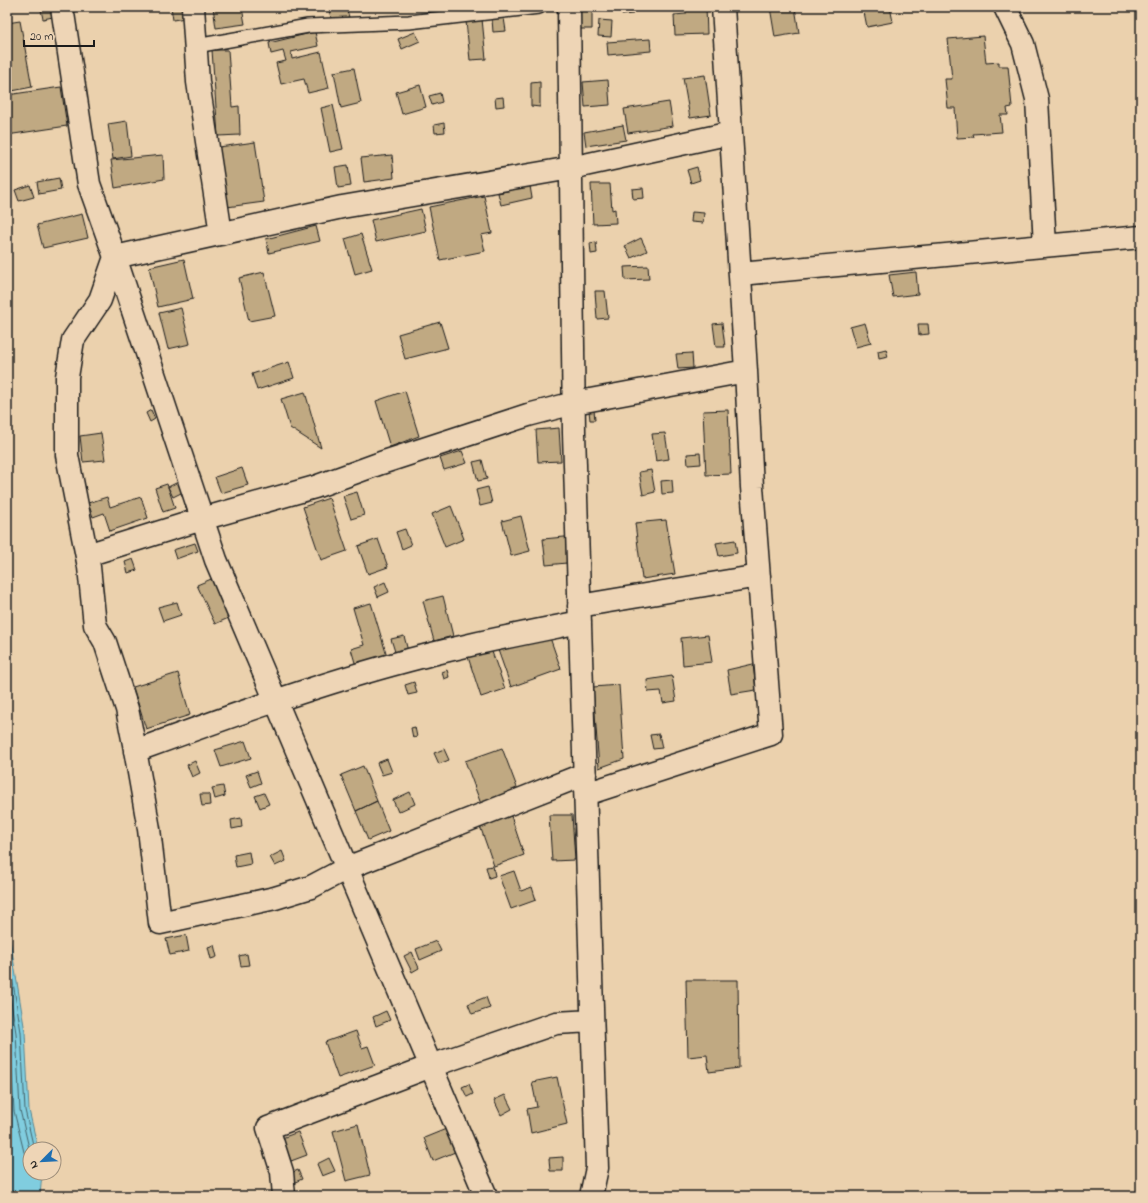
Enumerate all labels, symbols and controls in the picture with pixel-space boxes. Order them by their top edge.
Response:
scale bar [24,22,94,48]
text: 20 m [30,28,53,46]
north arrow [22,1141,62,1181]
text: N [25,1158,43,1171]

